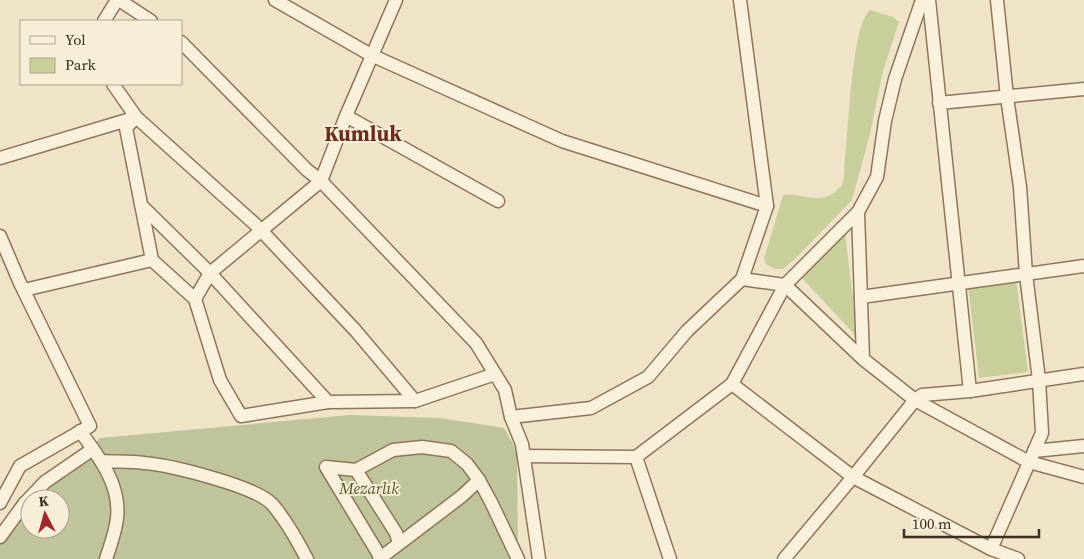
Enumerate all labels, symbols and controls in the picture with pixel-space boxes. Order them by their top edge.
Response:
legend [20,20,182,85]
text: Yol [65,29,86,50]
text: Park [65,54,97,75]
district label: Kumluk [324,119,402,148]
park label: Mezarlık [338,477,399,499]
north arrow [20,489,70,539]
text: K [38,491,50,512]
scale bar [904,506,1039,538]
text: 100 m [912,513,952,534]

